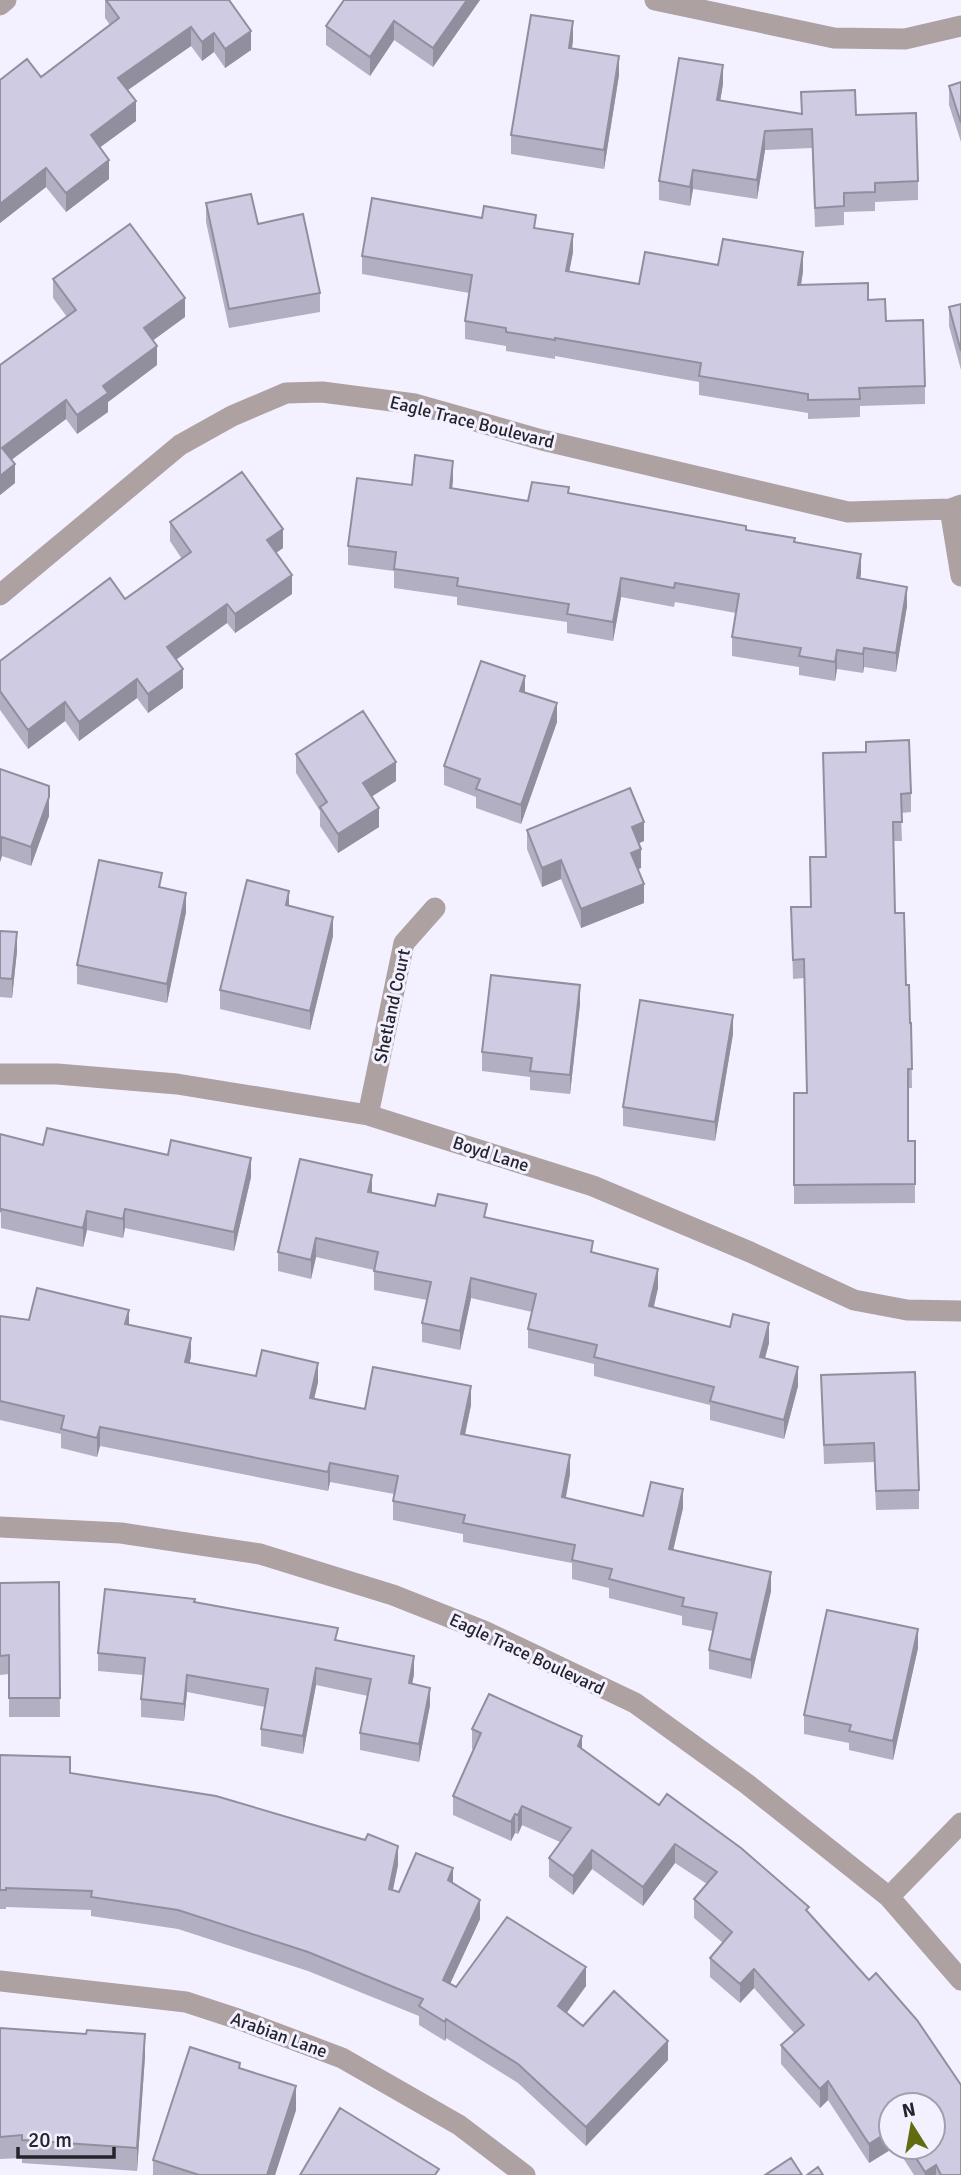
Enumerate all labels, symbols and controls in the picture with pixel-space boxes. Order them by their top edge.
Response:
street label: Eagle Trace Boulevard [387,391,557,453]
street label: Shetland Court [369,947,415,1065]
street label: Boyd Lane [450,1131,532,1177]
street label: Eagle Trace Boulevard [446,1608,608,1700]
street label: Arabian Lane [228,2007,330,2063]
north arrow [877,2091,947,2161]
text: N [900,2097,918,2123]
scale bar [18,2116,114,2160]
text: 20 m [28,2127,72,2153]

